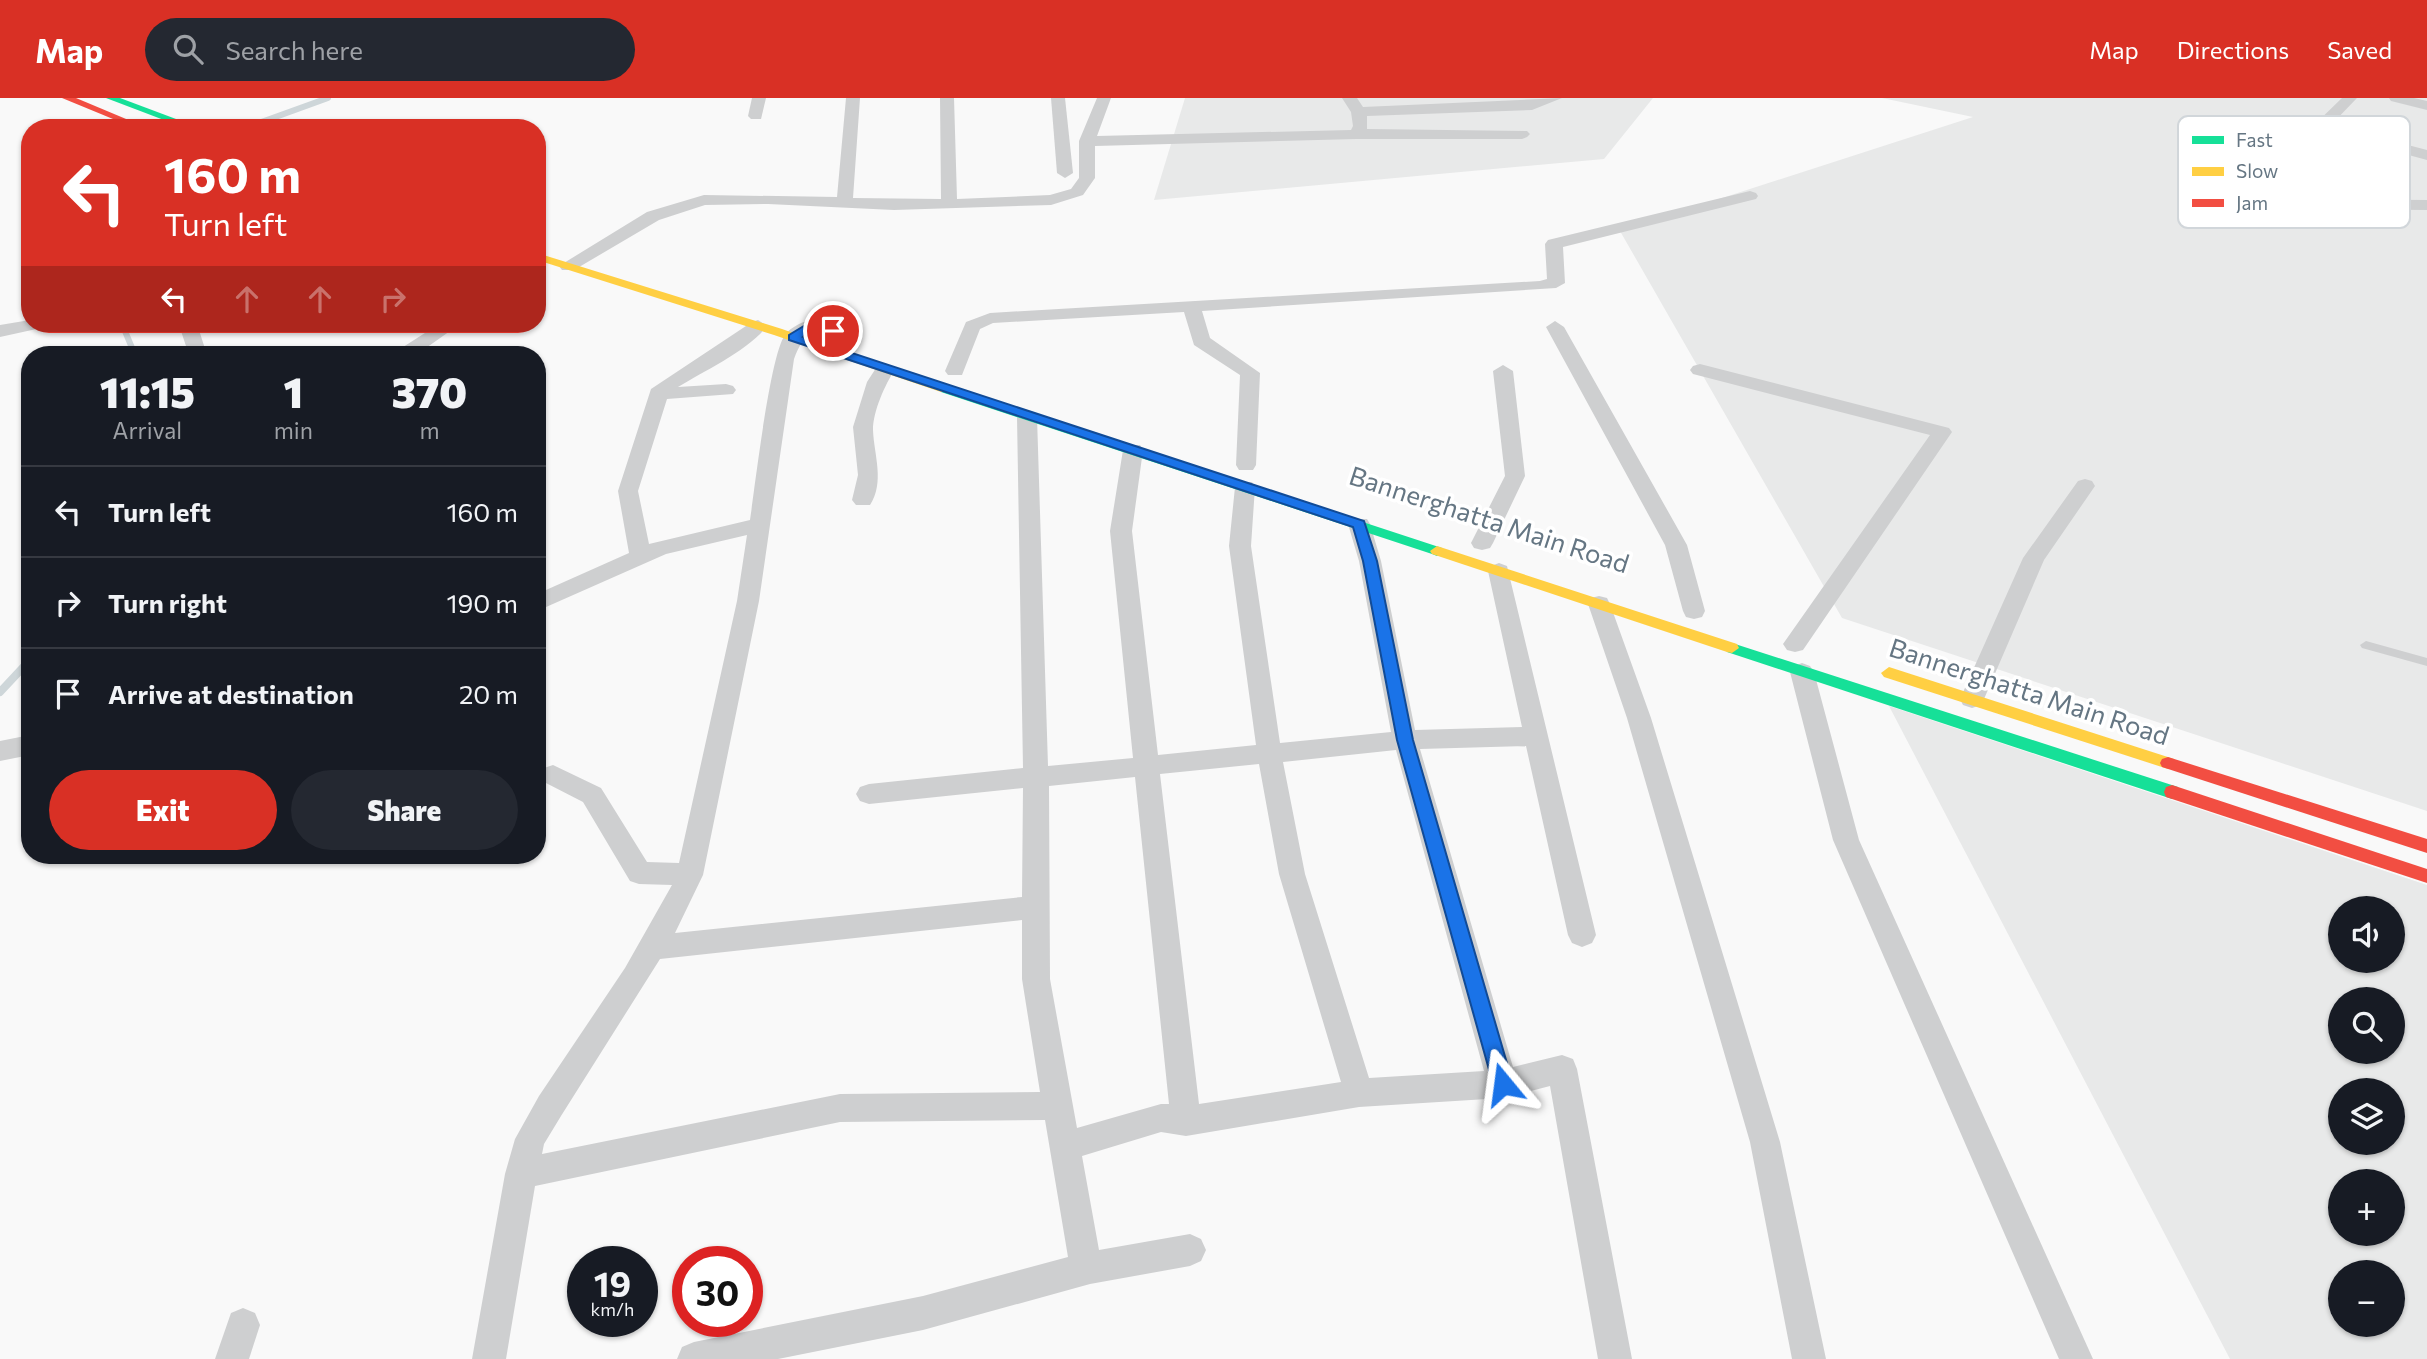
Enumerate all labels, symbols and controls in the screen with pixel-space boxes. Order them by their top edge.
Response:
search box [145,18,635,81]
text: Map [35,29,103,70]
icon: search [169,30,207,68]
text: Search here [225,34,363,65]
text: Map [2089,35,2139,64]
text: Directions [2177,35,2289,64]
text: Saved [2327,35,2392,64]
legend [2178,116,2410,228]
text: Fast [2236,128,2273,151]
text: 160 m [164,143,301,203]
icon: left [49,147,140,238]
text: Slow [2236,159,2278,182]
text: Jam [2236,191,2268,214]
text: Turn left [164,203,288,243]
icon: left [155,280,193,318]
icon: ahead [228,280,266,318]
icon: ahead [301,280,339,318]
icon: right [374,280,412,318]
pin [803,301,863,361]
icon: arrive [814,312,852,350]
text: 11:15 [100,365,195,417]
text: 1 [283,365,303,417]
text: 370 [392,365,467,417]
text: Arrival [113,416,182,444]
text: min [274,416,313,444]
text: m [419,416,439,444]
street label: Bannerghatta Main Road [1346,459,1633,578]
icon: left [49,493,87,531]
text: Turn left [108,496,211,527]
text: 160 m [446,496,518,527]
icon: right [49,584,87,622]
text: Turn right [108,587,227,618]
text: 190 m [446,587,518,618]
street label: Bannerghatta Main Road [1886,631,2173,750]
icon: arrive [49,675,87,713]
text: Arrive at destination [108,678,354,709]
text: 20 m [459,678,518,709]
button: Exit [49,770,277,850]
button: Share [291,770,518,850]
map controls [2328,896,2405,1337]
button: sound [2328,896,2405,973]
button: search [2328,987,2405,1064]
position arrow [1466,1047,1540,1121]
button: layers [2328,1078,2405,1155]
button: + [2328,1169,2405,1246]
speed limit sign: 30 [672,1246,763,1337]
button: − [2328,1260,2405,1337]
text: 19 [594,1261,631,1304]
text: km/h [591,1298,634,1320]

